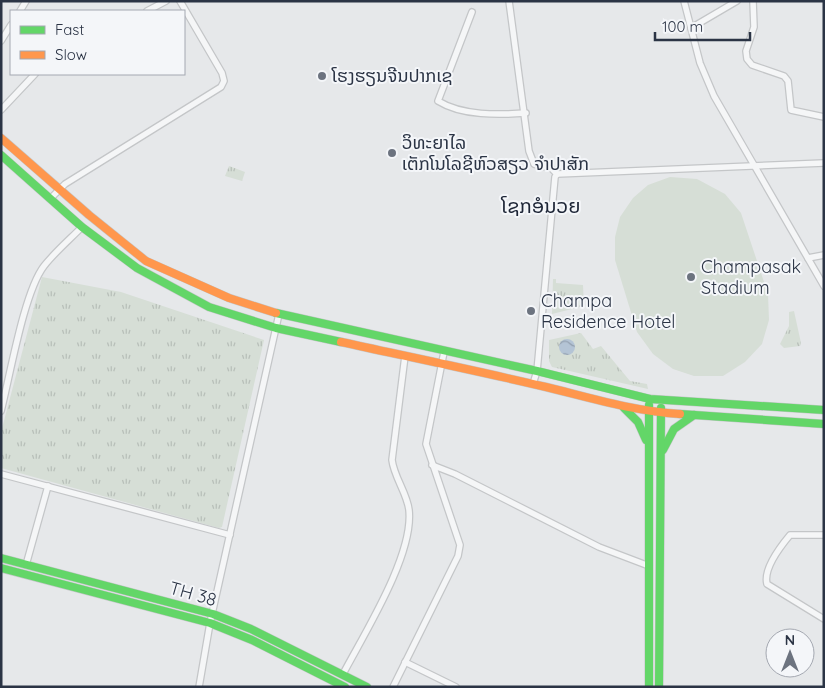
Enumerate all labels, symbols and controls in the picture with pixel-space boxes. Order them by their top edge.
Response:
legend [10,10,185,75]
scale bar [655,10,750,42]
text: 100 m [662,17,703,36]
text: Fast [55,20,84,39]
text: Slow [55,45,87,64]
place label: ໂຮງຮຽນຈີນປາກເຊ [331,64,453,87]
marker: ໂຮງຮຽນຈີນປາກເຊ [316,70,328,82]
place label: ວິທະຍາໄລ ເຕັກໂນໂລຊີຫົວສຽວ ຈຳປາສັກ [402,131,589,175]
marker: ວິທະຍາໄລ ເຕັກໂນໂລຊີຫົວສຽວ ຈຳປາສັກ [386,147,398,159]
district label: ໂຊກອໍນວຍ [501,193,580,218]
place label: Champasak Stadium [701,255,801,299]
marker: Champasak Stadium [685,271,697,283]
place label: Champa Residence Hotel [541,289,675,333]
marker: Champa Residence Hotel [525,305,537,317]
street label: TH 38 [167,576,219,611]
north arrow [765,628,815,678]
text: N [785,631,795,649]

